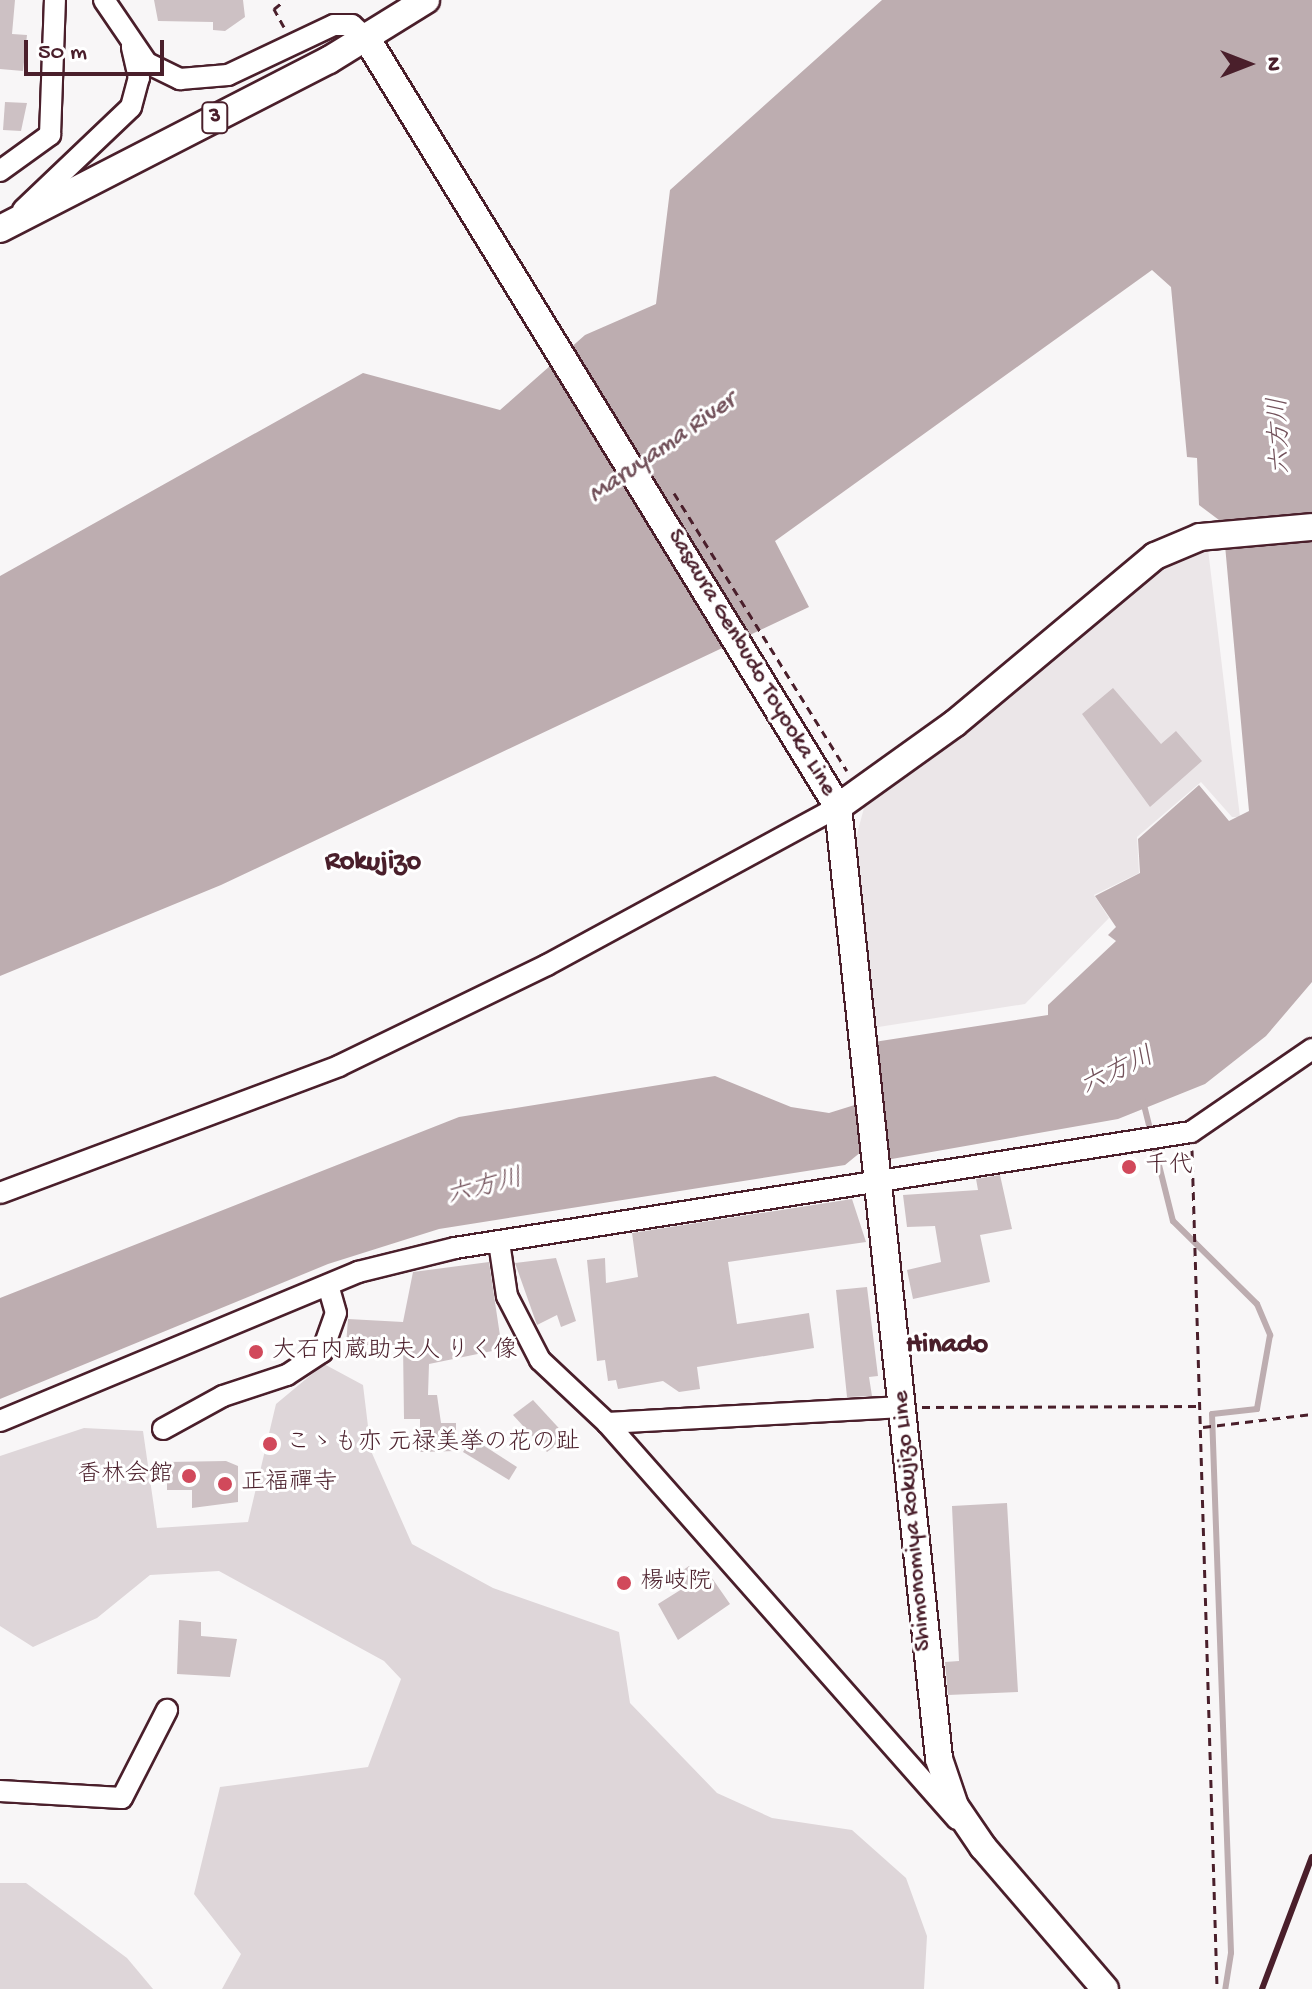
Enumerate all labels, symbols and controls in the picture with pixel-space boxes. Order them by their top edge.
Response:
scale bar [28,24,168,74]
north arrow [1208,24,1288,104]
text: 50 m [38,39,87,68]
text: N [1259,57,1285,71]
road number: 3 [201,100,229,136]
water label: Maruyama River [583,386,743,512]
water label: 六方川 [1265,396,1299,476]
street label: Sasaura Genbudo Toyooka Line [660,524,842,802]
district label: Rokujizo [325,846,421,880]
water label: 六方川 [1076,1042,1160,1104]
place label: 千代 [1145,1153,1193,1181]
marker: 千代 [1120,1158,1138,1176]
water label: 六方川 [443,1164,527,1214]
district label: Hinado [906,1329,988,1363]
place label: 大石内蔵助夫人 りく像 [272,1338,518,1366]
marker: 大石内蔵助夫人 りく像 [247,1343,265,1361]
street label: Shimonomiya Rokujizo Line [887,1390,939,1652]
place label: こゝも亦 元禄美挙の花の趾 [286,1430,580,1458]
marker: こゝも亦 元禄美挙の花の趾 [261,1435,279,1453]
place label: 香林会館 [77,1462,173,1490]
marker: 香林会館 [180,1467,198,1485]
place label: 正福禪寺 [241,1470,337,1498]
marker: 正福禪寺 [216,1475,234,1493]
place label: 楊岐院 [640,1569,712,1597]
marker: 楊岐院 [615,1574,633,1592]

